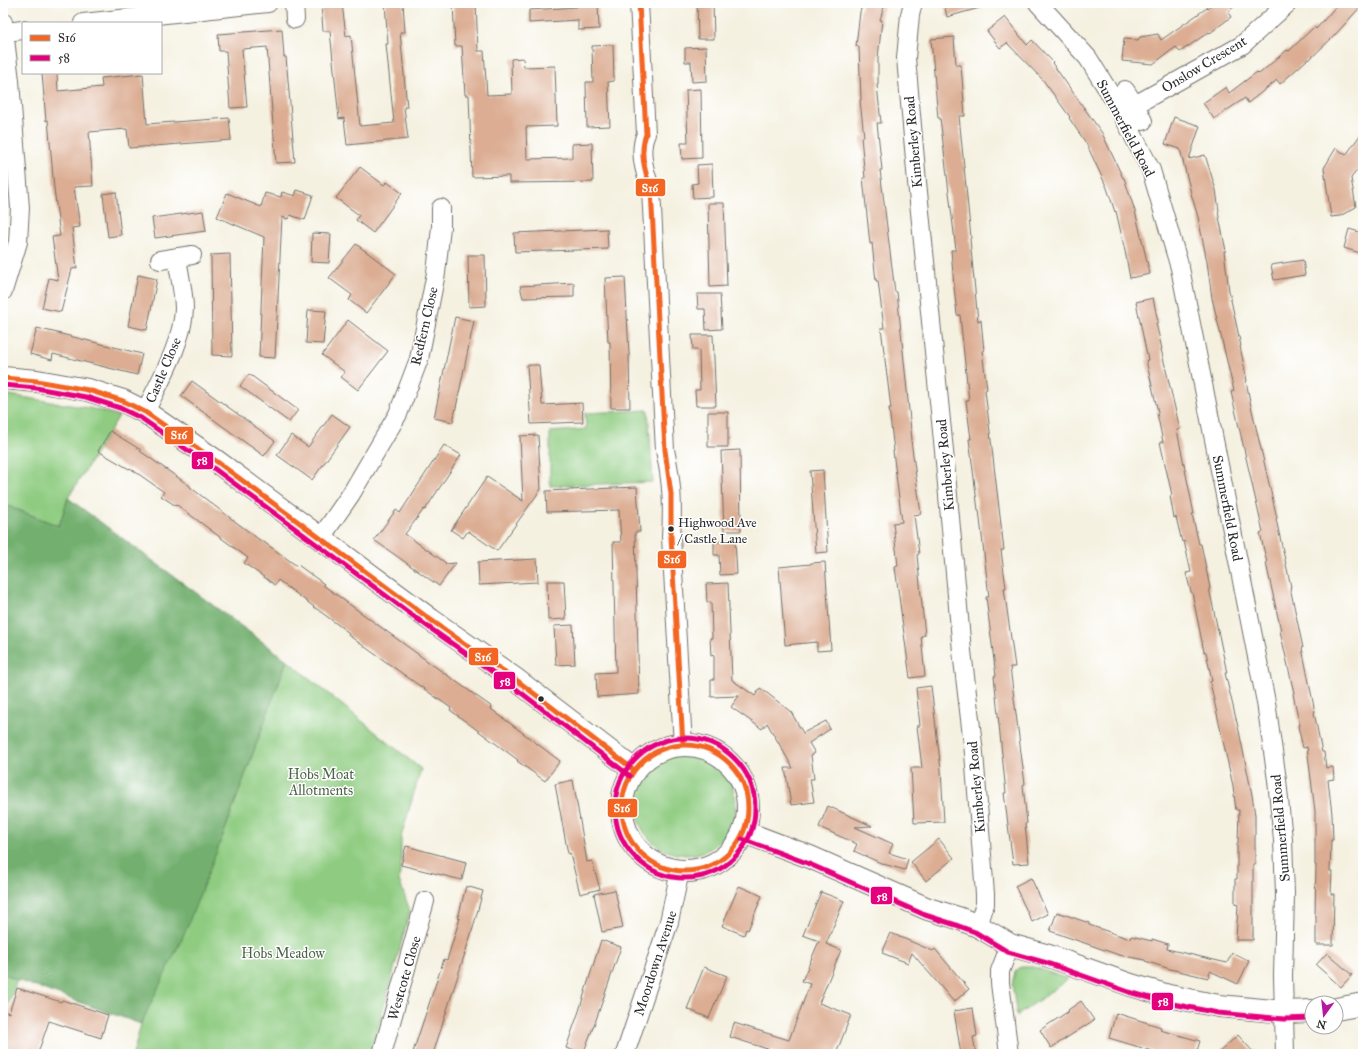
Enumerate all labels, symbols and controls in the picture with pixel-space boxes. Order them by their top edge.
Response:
legend [22,22,162,74]
text: S16 [58,31,77,45]
street label: Onslow Crescent [1159,32,1250,96]
text: 58 [58,51,70,65]
street label: Summerfield Road [1093,77,1158,180]
street label: Kimberley Road [901,95,926,189]
line badge: S16 [635,178,666,197]
text: S16 [642,182,659,195]
street label: Redfern Close [407,285,442,367]
street label: Castle Close [142,335,185,405]
street label: Kimberley Road [933,418,958,512]
line badge: S16 [164,426,194,445]
text: S16 [171,429,188,442]
line badge: 58 [191,451,214,470]
text: 58 [197,454,208,467]
street label: Summerfield Road [1209,454,1246,563]
place label: Highwood Ave / Castle Lane [677,515,757,547]
marker: Highwood Ave / Castle Lane [666,524,676,534]
line badge: S16 [657,550,687,569]
text: S16 [664,553,681,566]
line badge: S16 [468,647,499,666]
text: S16 [475,651,492,664]
line badge: 58 [493,671,516,690]
text: 58 [500,675,511,688]
unlabelled marker [536,694,546,704]
street label: Kimberley Road [964,740,989,834]
park label: Hobs Moat Allotments [288,766,354,799]
street label: Summerfield Road [1267,774,1294,882]
line badge: S16 [607,798,638,818]
text: S16 [614,802,631,815]
line badge: 58 [870,886,893,905]
text: 58 [877,890,888,903]
street label: Moordown Avenue [630,908,681,1018]
street label: Westcote Close [384,934,425,1022]
park label: Hobs Meadow [241,945,326,962]
line badge: 58 [1151,992,1174,1011]
text: 58 [1158,995,1169,1008]
north arrow [1304,995,1344,1035]
text: N [1315,1017,1328,1032]

